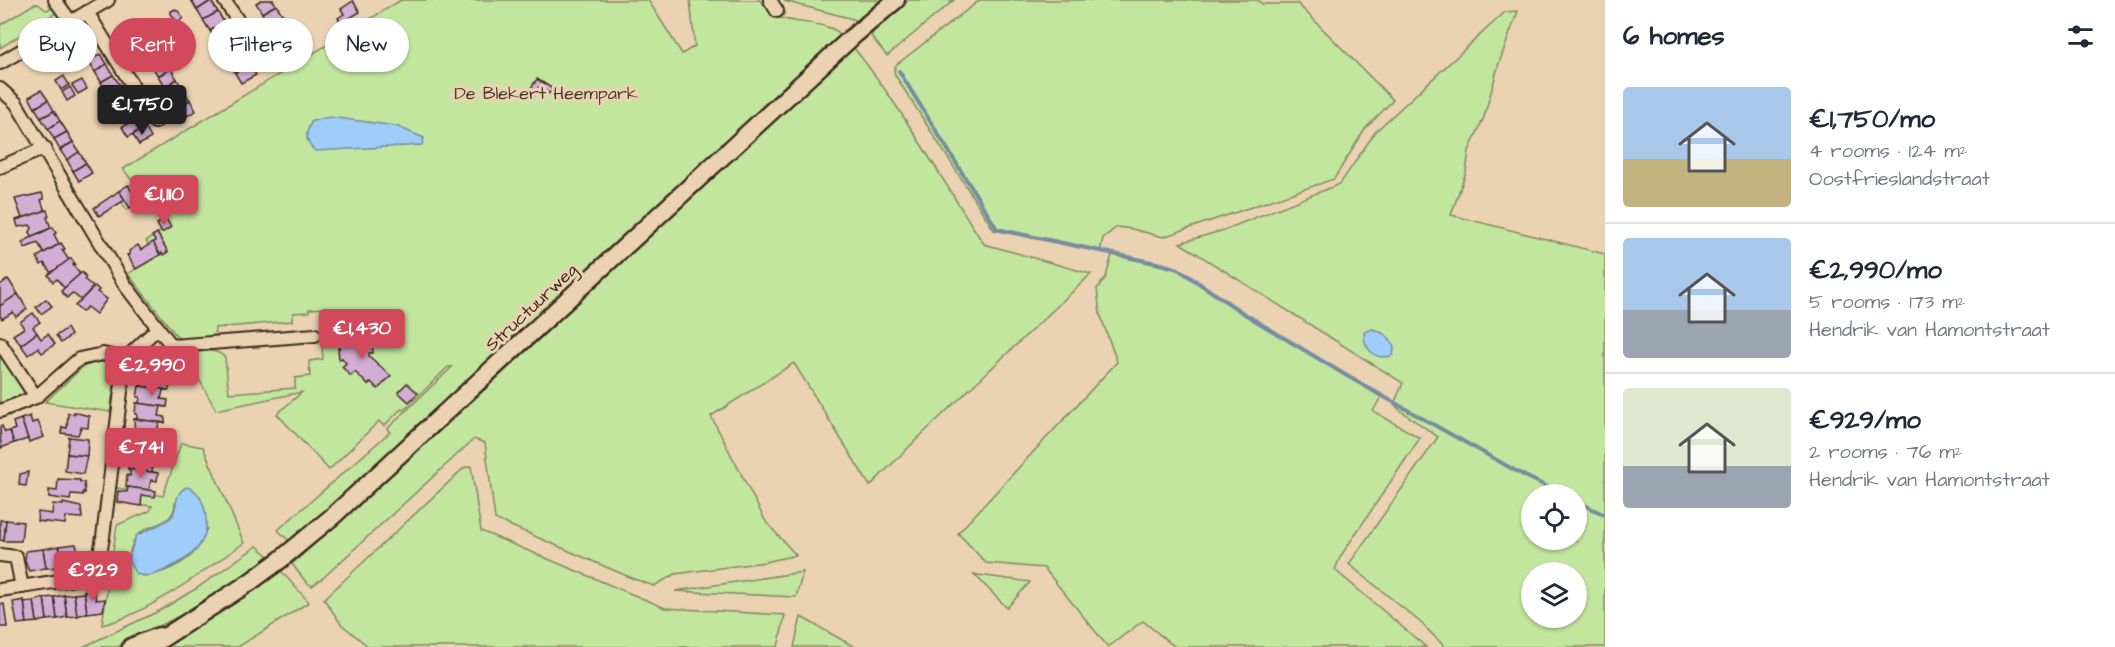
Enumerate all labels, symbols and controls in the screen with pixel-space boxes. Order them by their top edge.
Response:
chip: Buy [18,18,97,72]
chip: Rent [109,18,196,72]
chip: Filters [208,18,313,72]
chip: New [325,18,409,72]
text: 6 homes [1623,18,1725,54]
icon: filters [2064,20,2097,53]
park label: De Blekert Heempark [454,81,638,106]
pin: €1,750 [93,85,191,136]
text: €1,750 [111,90,173,118]
text: €1,750/mo [1809,101,1935,137]
icon: home [1671,111,1743,183]
text: 4 rooms · 124 m² [1809,137,1967,165]
text: Oostfrieslandstraat [1809,165,1990,193]
pin: €1,110 [115,175,213,226]
text: €1,110 [144,180,184,208]
text: €2,990/mo [1809,252,1942,288]
street label: Structuurweg [480,258,584,358]
icon: home [1671,262,1743,334]
text: 5 rooms · 173 m² [1809,288,1965,316]
pin: €1,430 [313,309,411,360]
text: €1,430 [333,314,391,342]
text: Hendrik van Hamontstraat [1809,316,2050,344]
pin: €2,990 [103,346,201,397]
text: €2,990 [119,351,185,379]
text: €929/mo [1809,402,1921,438]
icon: home [1671,412,1743,484]
pin: €741 [105,428,177,479]
text: €741 [119,433,163,461]
text: 2 rooms · 76 m² [1809,438,1962,466]
text: Hendrik van Hamontstraat [1809,466,2050,494]
map controls [1521,484,1587,628]
button: locate [1521,484,1587,550]
pin: €929 [57,551,129,602]
text: €929 [68,556,118,584]
button: layers [1521,562,1587,628]

